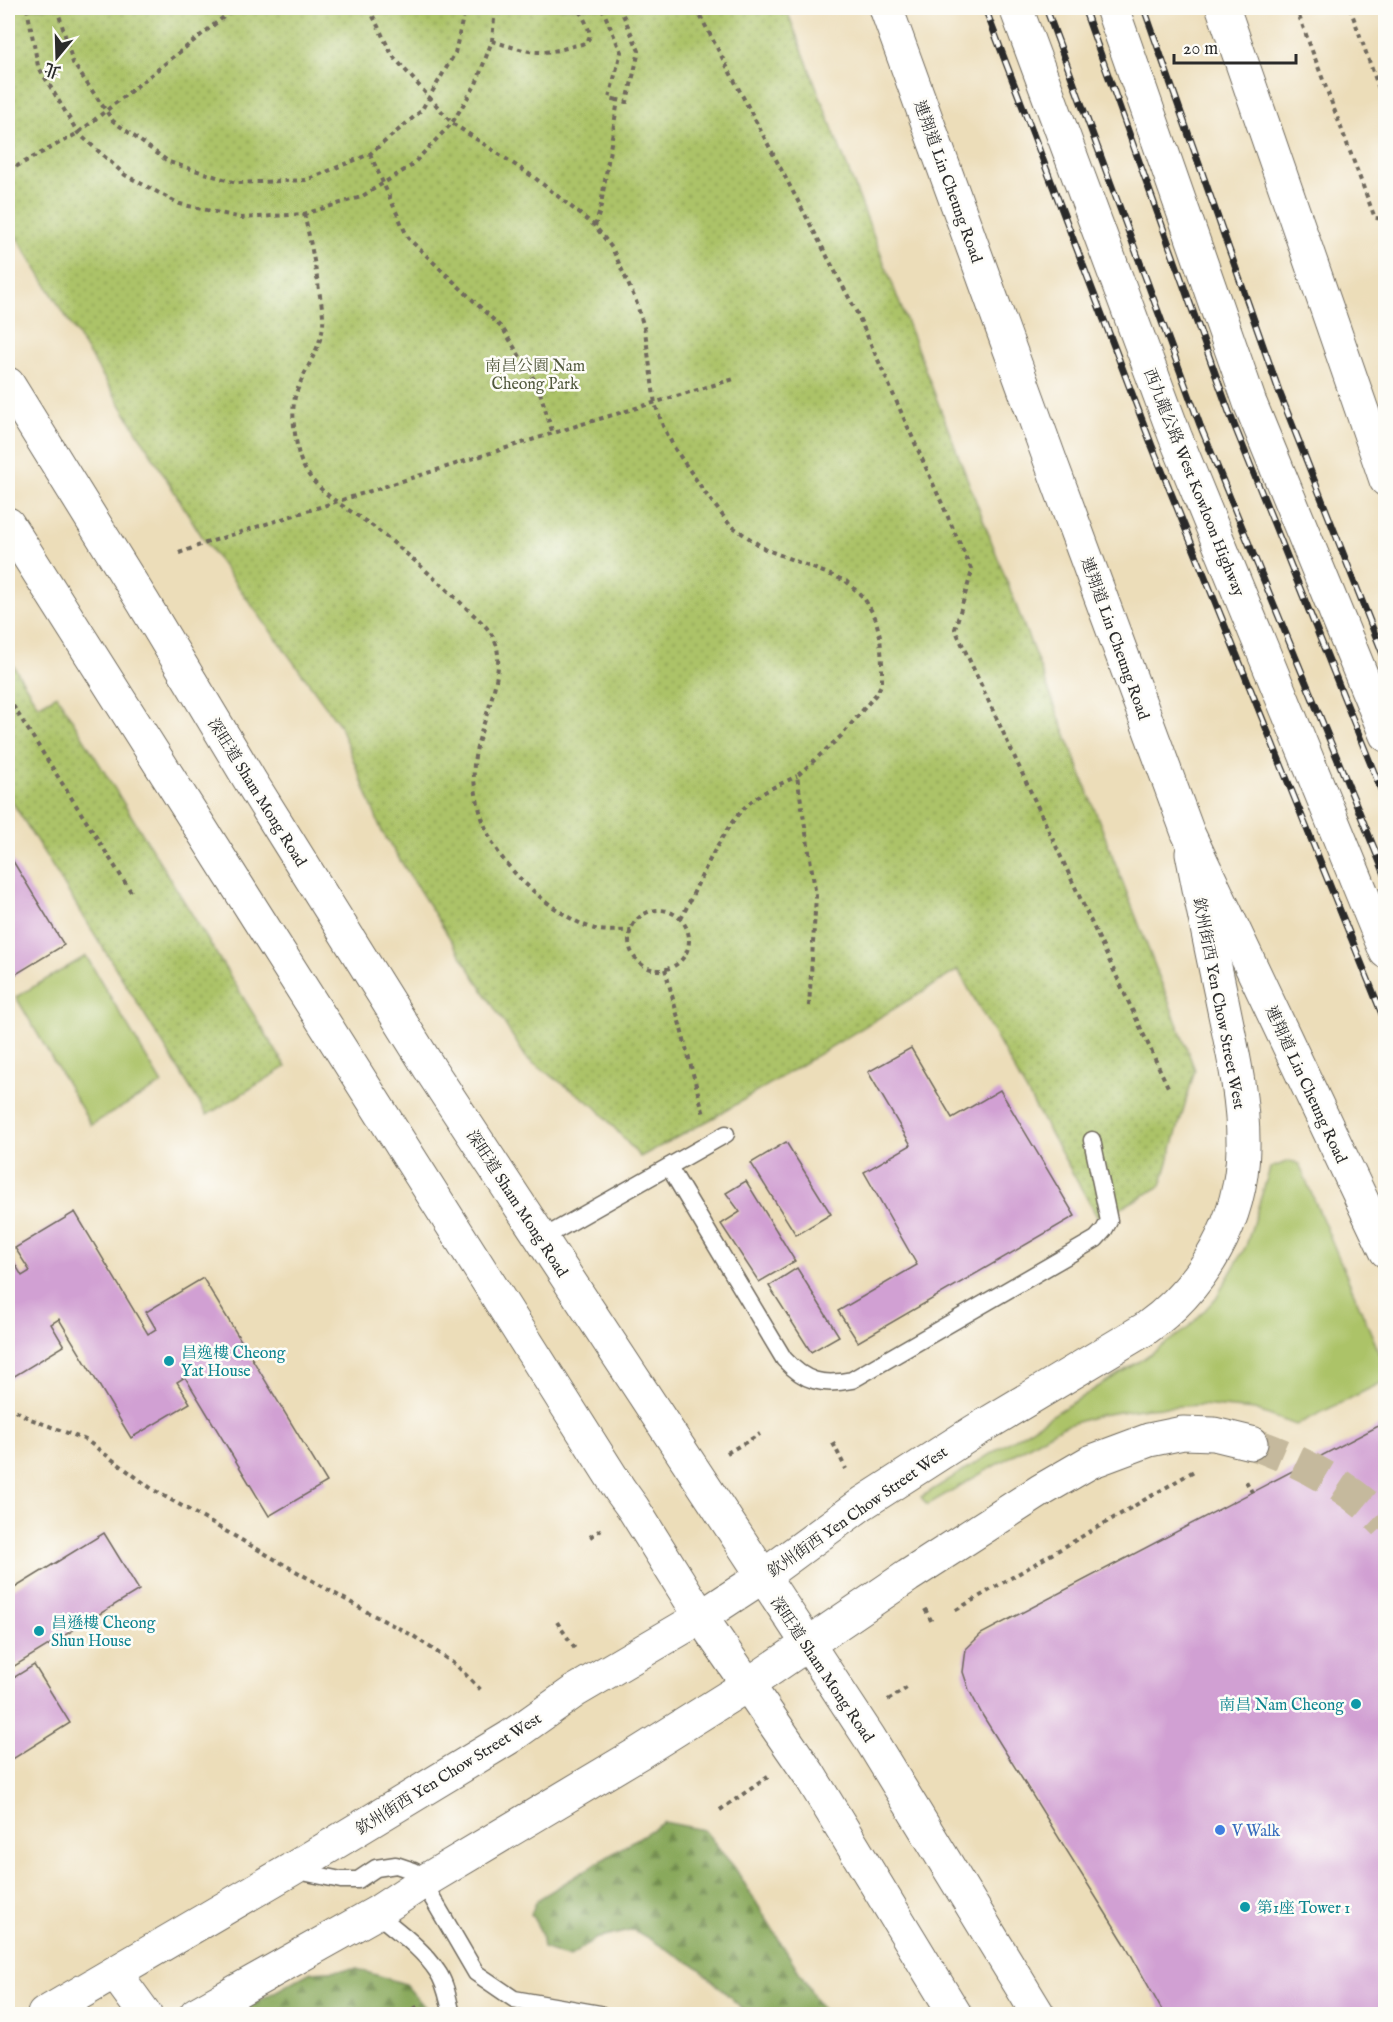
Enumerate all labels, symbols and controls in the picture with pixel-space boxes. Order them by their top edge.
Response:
north arrow [27,27,87,87]
scale bar [1174,27,1296,65]
text: 20 m [1183,38,1218,61]
text: 北 [42,57,64,81]
street label: 連翔道 Lin Cheung Road [908,98,986,266]
park label: 南昌公園 Nam Cheong Park [485,357,585,395]
street label: 西九龍公路 West Kowloon Highway [1138,366,1248,600]
street label: 連翔道 Lin Cheung Road [1075,555,1153,723]
street label: 深旺道 Sham Mong Road [202,715,310,871]
street label: 欽州街西 Yen Chow Street West [1188,896,1248,1111]
street label: 連翔道 Lin Cheung Road [1260,1003,1351,1167]
street label: 深旺道 Sham Mong Road [461,1127,572,1282]
place label: 昌逸樓 Cheong Yat House [181,1344,286,1382]
marker: 昌逸樓 Cheong Yat House [162,1354,176,1368]
street label: 欽州街西 Yen Chow Street West [764,1442,952,1583]
street label: 深旺道 Sham Mong Road [765,1594,878,1747]
place label: 昌遜樓 Cheong Shun House [51,1614,156,1652]
marker: 昌遜樓 Cheong Shun House [32,1624,46,1638]
place label: 南昌 Nam Cheong [1219,1696,1344,1716]
marker: 南昌 Nam Cheong [1349,1697,1363,1711]
street label: 欽州街西 Yen Chow Street West [352,1709,546,1840]
place label: V Walk [1231,1822,1281,1842]
marker: V Walk [1213,1823,1227,1837]
place label: 第1座 Tower 1 [1257,1899,1350,1919]
marker: 第1座 Tower 1 [1238,1900,1252,1914]

